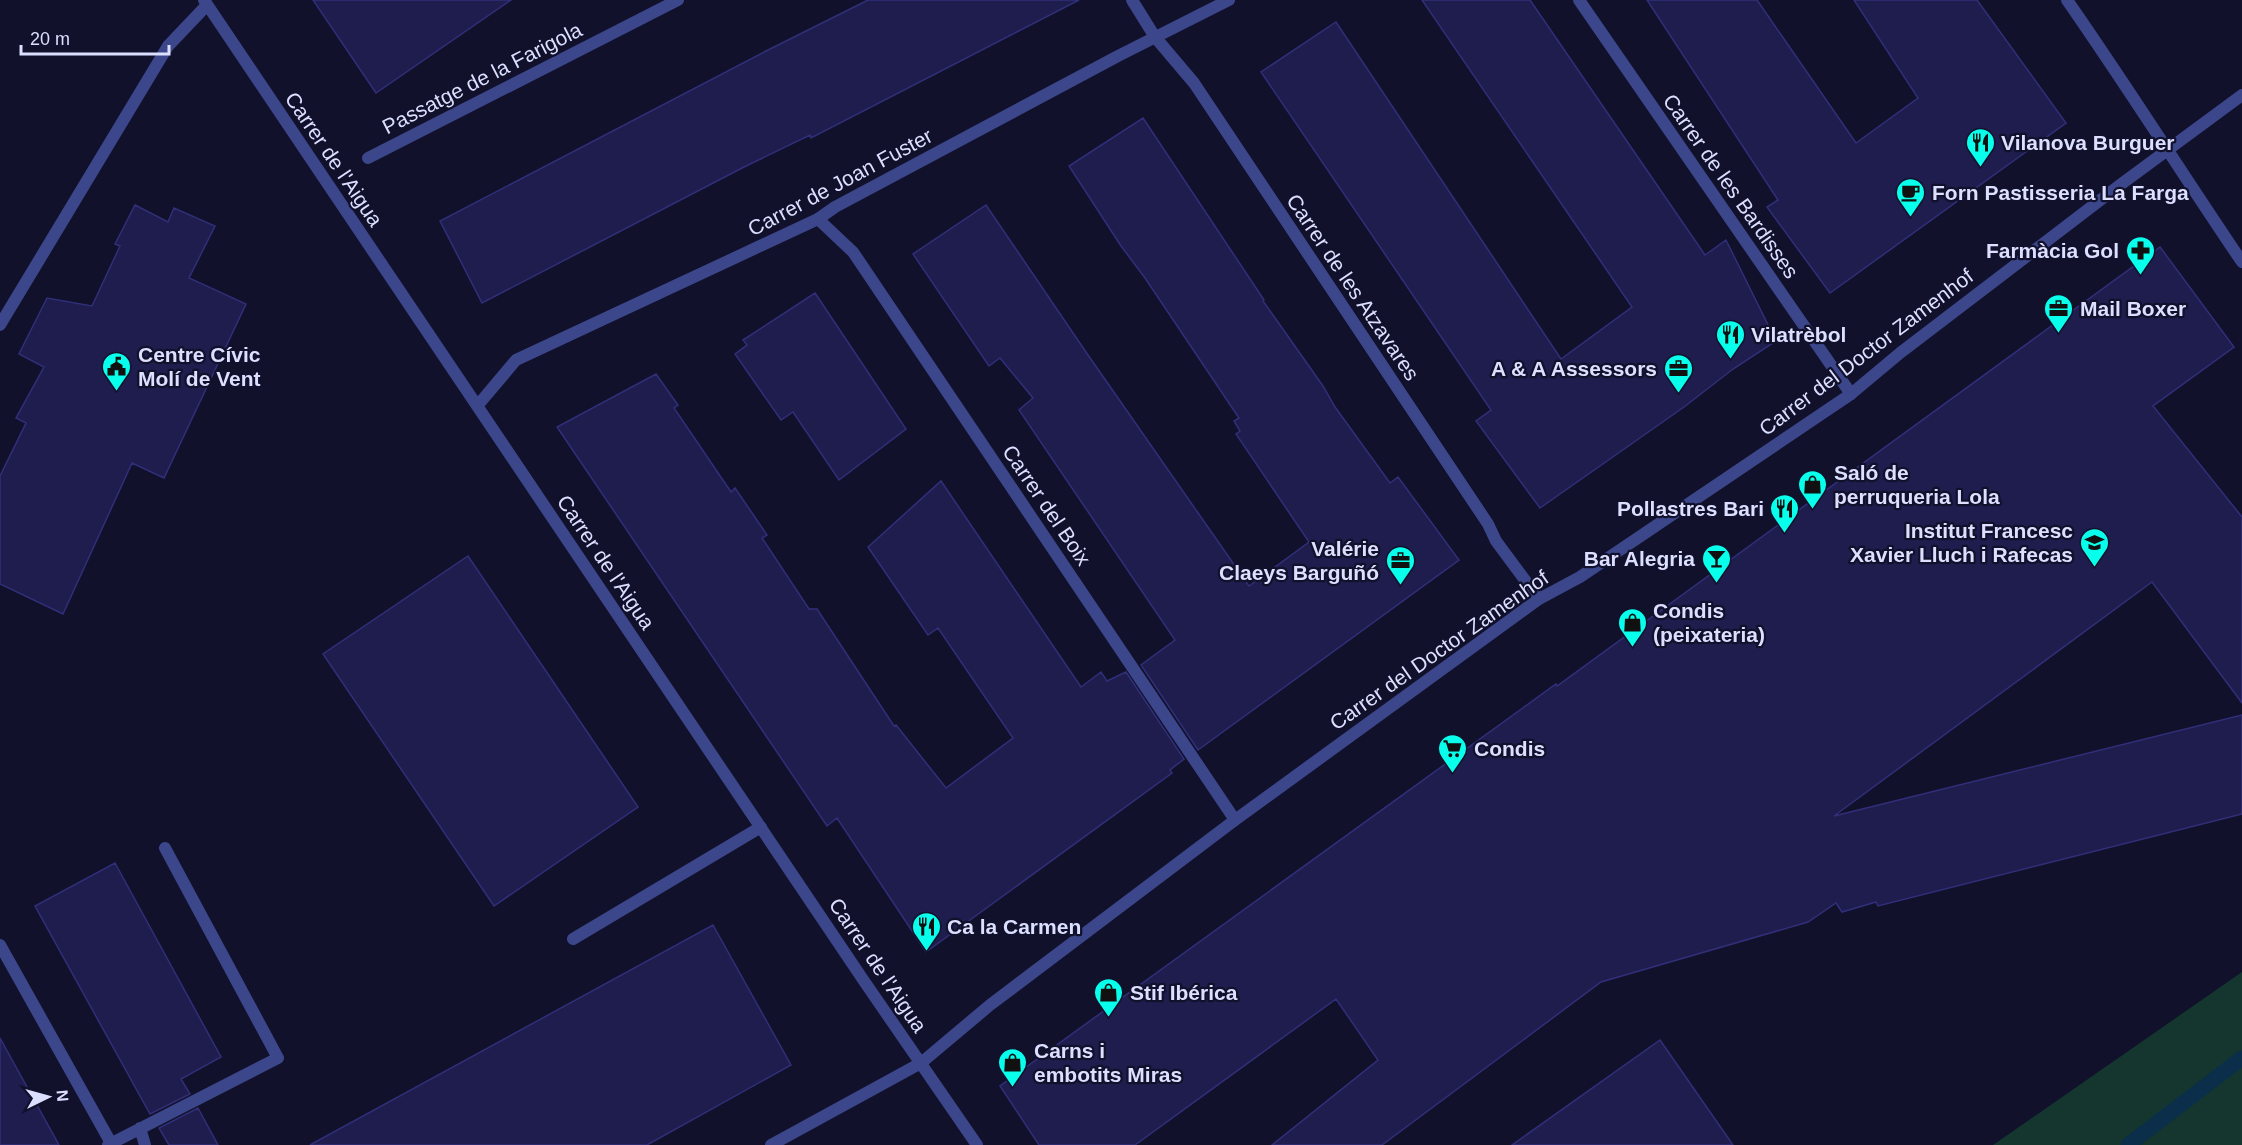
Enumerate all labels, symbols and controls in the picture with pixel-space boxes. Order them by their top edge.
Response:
scale bar [21,18,170,56]
street label: Passatge de la Farigola [378,18,586,138]
text: 20 m [30,29,70,49]
street label: Carrer de l'Aigua [281,88,388,231]
street label: Carrer de les Bardisses [1659,90,1803,282]
street label: Carrer de Joan Fuster [744,124,936,240]
restaurant icon: Vilanova Burguer [1964,126,1996,168]
place label: Vilanova Burguer [2001,131,2175,154]
cafe icon: Forn Pastisseria La Farga [1895,176,1927,218]
place label: Forn Pastisseria La Farga [1932,181,2189,204]
street label: Carrer de les Atzavares [1282,190,1424,384]
pharmacy icon: Farmàcia Gol [2124,234,2156,276]
place label: Farmàcia Gol [1986,239,2119,262]
street label: Carrer del Doctor Zamenhof [1755,264,1977,440]
office icon: Mail Boxer [2043,292,2075,334]
place label: Mail Boxer [2080,297,2186,320]
restaurant icon: Vilatrèbol [1714,318,1746,360]
place label: Vilatrèbol [1751,323,1846,346]
place label: Centre Cívic Molí de Vent [138,343,261,390]
public building icon: Centre Cívic Molí de Vent [101,350,133,392]
office icon: A & A Assessors [1662,352,1694,394]
place label: A & A Assessors [1491,357,1657,380]
street label: Carrer del Boix [998,441,1096,570]
place label: Saló de perruqueria Lola [1834,461,2000,508]
shop icon: Saló de perruqueria Lola [1797,468,1829,510]
street label: Carrer de l'Aigua [553,491,660,634]
restaurant icon: Pollastres Bari [1769,492,1801,534]
place label: Pollastres Bari [1617,497,1764,520]
place label: Institut Francesc Xavier Lluch i Rafecas [1850,519,2073,566]
school or university icon: Institut Francesc Xavier Lluch i Rafecas [2078,526,2110,568]
place label: Valérie Claeys Barguñó [1219,537,1379,584]
bar icon: Bar Alegria [1700,542,1732,584]
office icon: Valérie Claeys Barguñó [1384,544,1416,586]
place label: Bar Alegria [1584,547,1695,570]
street label: Carrer del Doctor Zamenhof [1325,566,1553,734]
place label: Condis (peixateria) [1653,599,1765,646]
shop icon: Condis (peixateria) [1616,606,1648,648]
supermarket icon: Condis [1437,732,1469,774]
place label: Condis [1474,737,1545,760]
street label: Carrer de l'Aigua [825,894,932,1037]
restaurant icon: Ca la Carmen [910,910,942,952]
place label: Ca la Carmen [947,915,1081,938]
shop icon: Stif Ibérica [1093,976,1125,1018]
place label: Stif Ibérica [1130,981,1238,1004]
place label: Carns i embotits Miras [1034,1039,1182,1086]
shop icon: Carns i embotits Miras [997,1046,1029,1088]
north arrow [18,1067,78,1127]
text: N [53,1089,71,1102]

